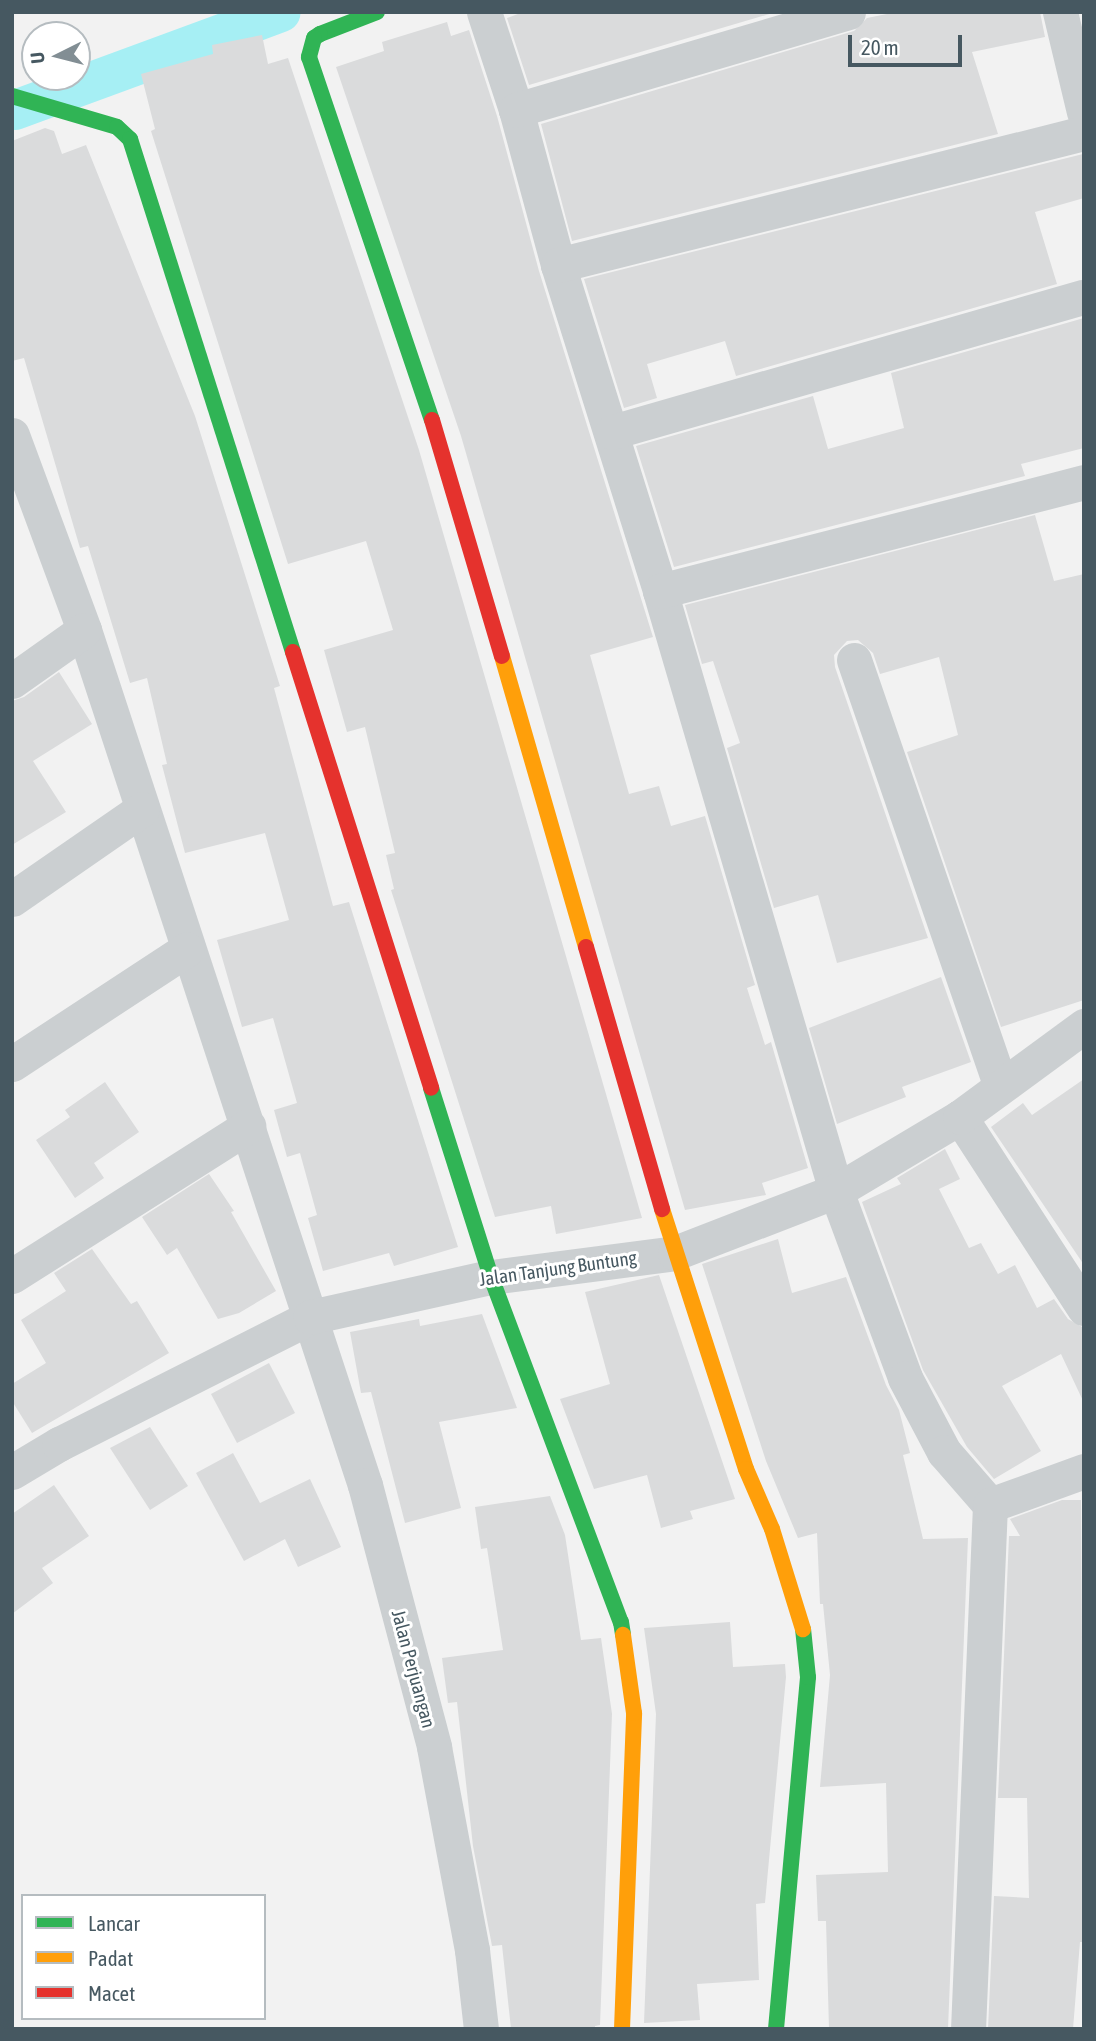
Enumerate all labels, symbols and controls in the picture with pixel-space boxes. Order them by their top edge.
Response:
north arrow [21,21,91,91]
scale bar [851,21,965,65]
text: 20 m [861,35,899,59]
text: U [26,51,49,65]
street label: Jalan Tanjung Buntung [478,1247,638,1291]
street label: Jalan Perjuangan [386,1607,440,1731]
legend [21,1894,266,2020]
text: Lancar [88,1911,140,1935]
text: Padat [88,1946,133,1970]
text: Macet [88,1981,135,2005]

